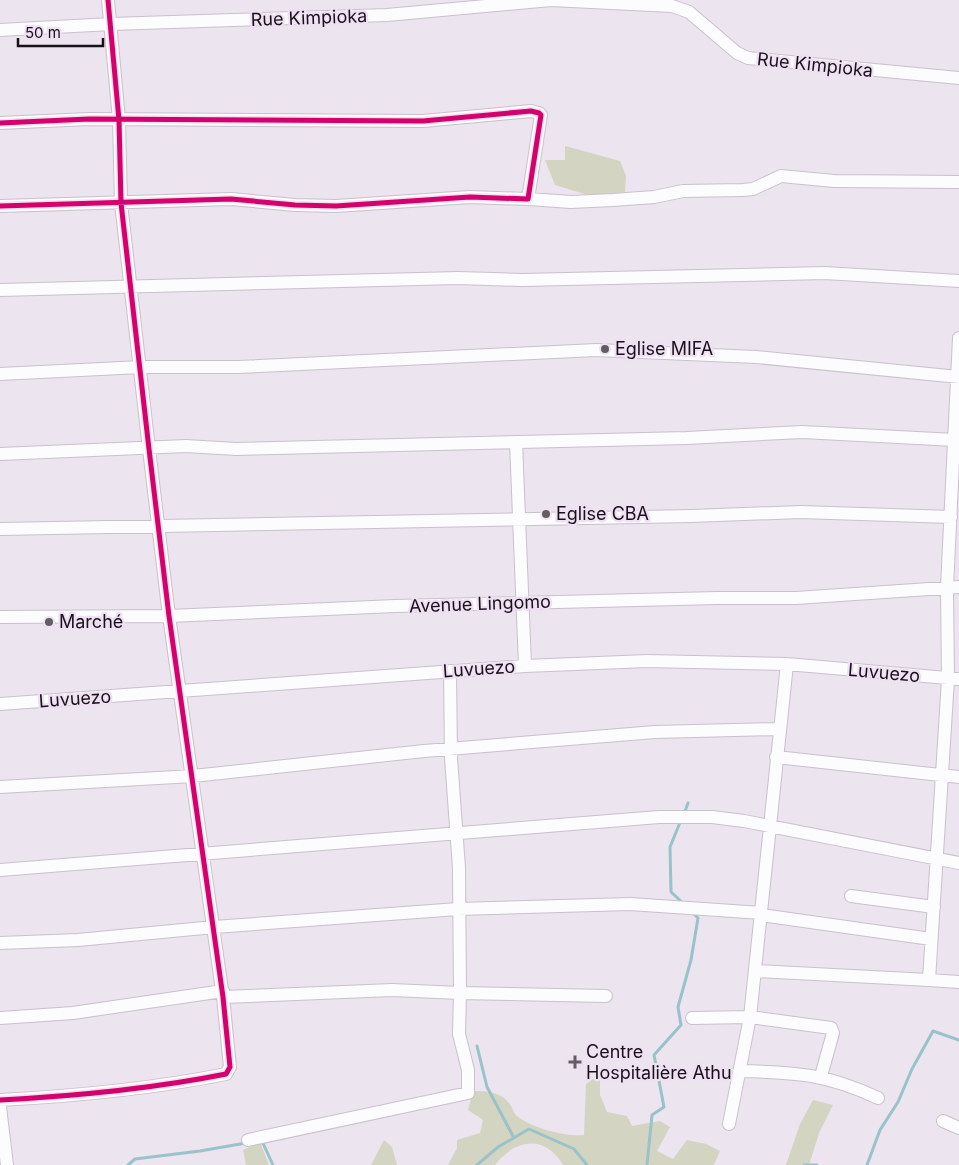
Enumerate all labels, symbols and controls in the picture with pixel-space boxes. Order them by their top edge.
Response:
street label: Rue Kimpioka [250,5,368,30]
scale bar [18,15,102,47]
text: 50 m [25,23,61,42]
street label: Rue Kimpioka [756,48,874,81]
place label: Eglise MIFA [615,338,713,359]
marker: Eglise MIFA [599,343,611,355]
place label: Eglise CBA [556,503,649,524]
marker: Eglise CBA [540,508,552,520]
street label: Avenue Lingomo [409,591,551,616]
place label: Marché [59,611,123,632]
marker: Marché [43,616,55,628]
street label: Luvuezo [442,656,516,681]
street label: Luvuezo [847,659,921,686]
street label: Luvuezo [38,686,112,711]
place label: Centre Hospitalière Athu [586,1041,732,1083]
marker: Centre Hospitalière Athu [568,1055,582,1069]

